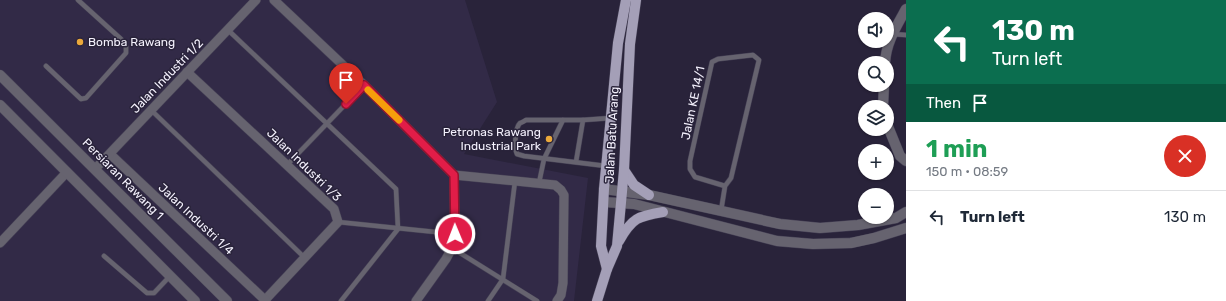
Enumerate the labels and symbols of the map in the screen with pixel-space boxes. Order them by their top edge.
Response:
place label: Bomba Rawang [88,35,175,49]
street label: Jalan Industri 1/2 [128,36,206,116]
marker: Bomba Rawang [75,37,85,47]
pin [329,63,363,104]
street label: Jalan KE 14/1 [678,65,708,141]
street label: Jalan Batu Arang [602,86,622,184]
place label: Petronas Rawang Industrial Park [443,125,542,153]
street label: Jalan Industri 1/3 [264,126,344,204]
marker: Petronas Rawang Industrial Park [544,134,554,144]
street label: Persiaran Rawang 1 [80,136,166,222]
street label: Jalan Industri 1/4 [155,181,237,258]
position arrow [434,213,476,255]

